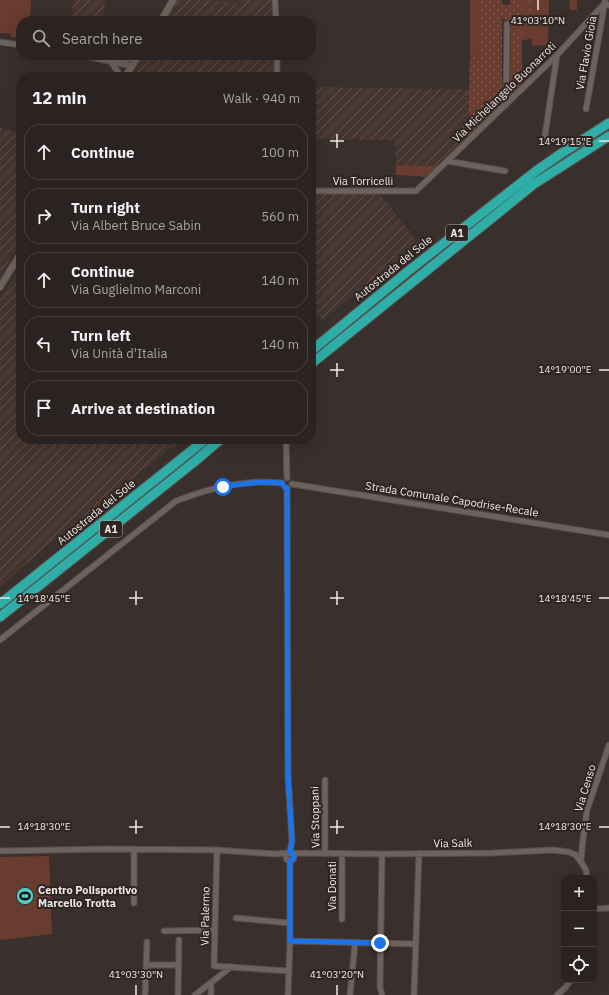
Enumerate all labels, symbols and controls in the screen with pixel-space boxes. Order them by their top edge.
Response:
text: 41°03'10"N [511,14,565,27]
street label: Via Flavio Gioia [573,15,599,91]
search box [16,16,316,60]
icon: search [30,27,52,49]
text: Search here [62,29,142,48]
street label: Via Michelangelo Buonarroti [449,39,559,145]
text: 12 min [32,87,87,109]
text: Walk · 940 m [223,90,300,107]
text: 14°19'15"E [538,135,592,148]
icon: ahead [33,141,55,163]
text: Continue [71,143,135,162]
text: 100 m [261,144,299,161]
street label: Via Torricelli [333,174,393,188]
text: Turn right [71,198,140,217]
icon: right [33,205,55,227]
text: 560 m [261,208,299,225]
text: Via Albert Bruce Sabin [71,217,201,234]
road number: A1 [446,225,468,241]
street label: Autostrada del Sole [351,232,435,304]
text: Continue [71,262,135,281]
icon: ahead [33,269,55,291]
text: 140 m [261,272,299,289]
text: Via Guglielmo Marconi [71,281,201,298]
text: Turn left [71,326,131,345]
icon: left [33,333,55,355]
text: 140 m [261,336,299,353]
text: Via Unità d'Italia [71,345,167,362]
text: 14°19'00"E [538,363,592,376]
icon: arrive [33,397,55,419]
text: Arrive at destination [71,399,215,418]
street label: Autostrada del Sole [54,476,138,548]
route start [214,478,232,496]
street label: Strada Comunale Capodrise-Recale [364,478,540,520]
road number: A1 [100,521,122,537]
text: 14°18'45"E [17,592,71,605]
text: 14°18'45"E [538,592,592,605]
street label: Via Censo [571,763,599,813]
street label: Via Stoppani [307,786,323,848]
text: 14°18'30"E [17,820,71,833]
text: 14°18'30"E [538,820,592,833]
street label: Via Salk [433,836,473,850]
street label: Via Donati [325,861,339,911]
map controls [561,875,597,983]
button: + [561,875,597,911]
place label: Centro Polisportivo Marcello Trotta [38,883,137,910]
sports icon: Centro Polisportivo Marcello Trotta [15,886,35,906]
street label: Via Palermo [197,886,213,946]
button: − [561,911,597,947]
route end [371,934,389,952]
button: locate [561,947,597,983]
text: 41°03'30"N [109,968,163,981]
text: 41°03'20"N [310,968,364,981]

